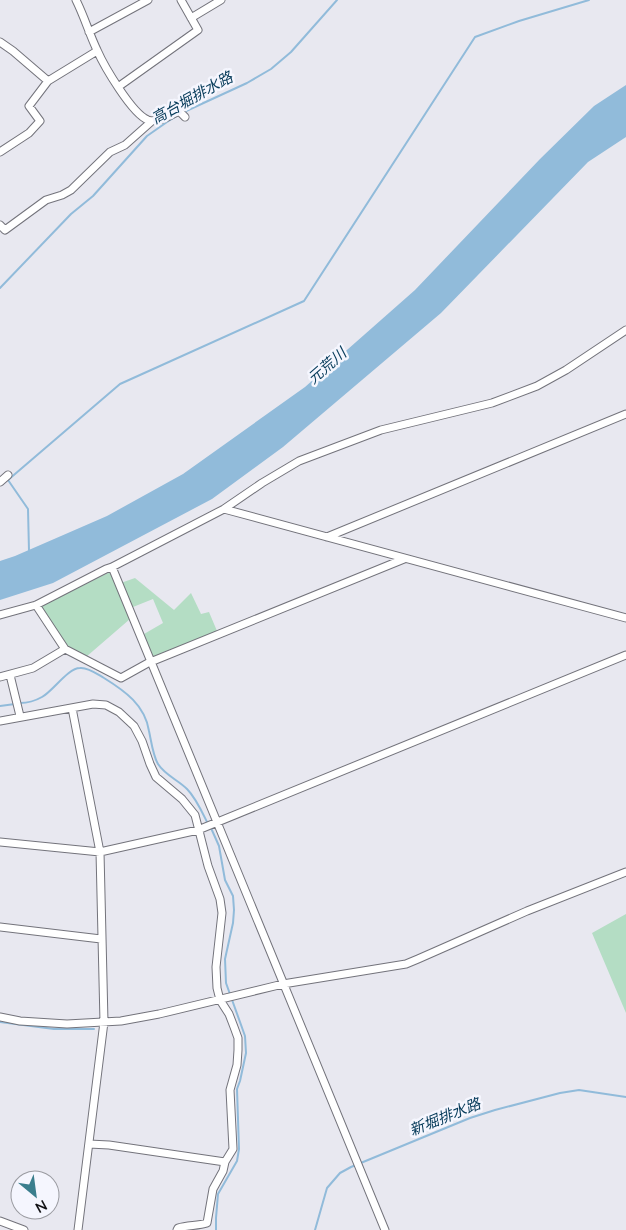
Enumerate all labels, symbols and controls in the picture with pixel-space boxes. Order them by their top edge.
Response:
water label: 高台堀排水路 [148,66,237,127]
water label: 元荒川 [303,342,351,387]
water label: 新堀排水路 [406,1093,485,1138]
north arrow [10,1170,60,1220]
text: N [33,1197,50,1217]

